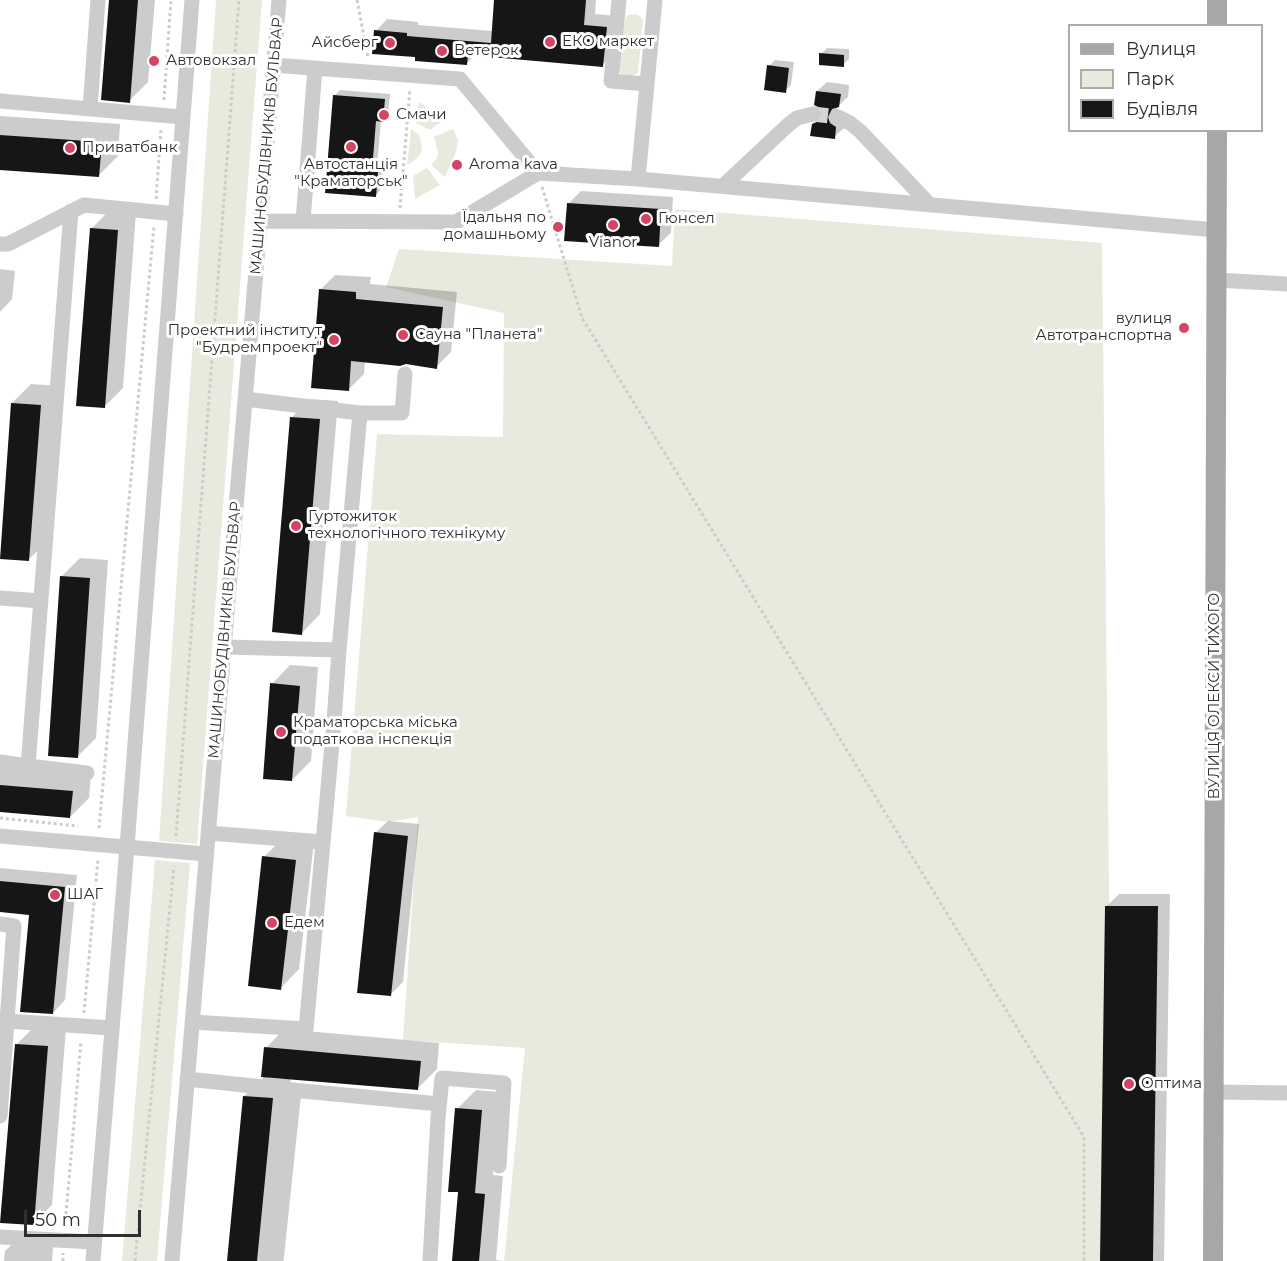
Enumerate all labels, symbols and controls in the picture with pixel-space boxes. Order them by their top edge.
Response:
street label: МАШИНОБУДІВНИКІВ БУЛЬВАР [247,17,287,275]
legend [1068,24,1263,132]
place label: ЕКО маркет [562,33,654,51]
place label: Айсберг [312,34,378,52]
marker: ЕКО маркет [543,35,557,49]
marker: Айсберг [383,36,397,50]
text: Вулиця [1126,38,1196,60]
place label: Ветерок [454,42,519,60]
marker: Ветерок [435,44,449,58]
place label: Автовокзал [166,52,256,70]
marker: Автовокзал [147,54,161,68]
text: Парк [1126,68,1174,90]
text: Будівля [1126,98,1198,120]
place label: Смачи [396,106,447,124]
marker: Смачи [377,108,391,122]
place label: Приватбанк [82,139,177,157]
marker: Автостанція "Краматорськ" [344,140,358,154]
marker: Приватбанк [63,141,77,155]
place label: Автостанція "Краматорськ" [294,156,408,191]
place label: Aroma kava [469,156,558,174]
marker: Aroma kava [450,158,464,172]
place label: Їдальня по домашньому [444,209,546,244]
place label: Гюнсел [658,210,715,228]
marker: Гюнсел [639,212,653,226]
marker: Vianor [606,218,620,232]
marker: Їдальня по домашньому [551,220,565,234]
place label: Vianor [589,234,637,252]
place label: вулиця Автотранспортна [1035,310,1172,345]
marker: вулиця Автотранспортна [1177,321,1191,335]
place label: Проектний інститут "Будремпроект" [168,322,322,357]
place label: Сауна "Планета" [415,326,542,344]
marker: Сауна "Планета" [396,328,410,342]
marker: Проектний інститут "Будремпроект" [327,333,341,347]
street label: МАШИНОБУДІВНИКІВ БУЛЬВАР [205,501,245,759]
place label: Гуртожиток технологічного технікуму [308,508,505,543]
marker: Гуртожиток технологічного технікуму [289,519,303,533]
street label: ВУЛИЦЯ ОЛЕКСИ ТИХОГО [1206,593,1224,799]
place label: Краматорська міська податкова інспекція [293,714,458,749]
marker: Краматорська міська податкова інспекція [274,725,288,739]
place label: ШАГ [67,886,103,904]
marker: ШАГ [48,888,62,902]
place label: Едем [284,914,325,932]
marker: Едем [265,916,279,930]
place label: Оптима [1141,1075,1202,1093]
marker: Оптима [1122,1077,1136,1091]
scale bar [27,1198,144,1236]
text: 50 m [35,1209,81,1231]

